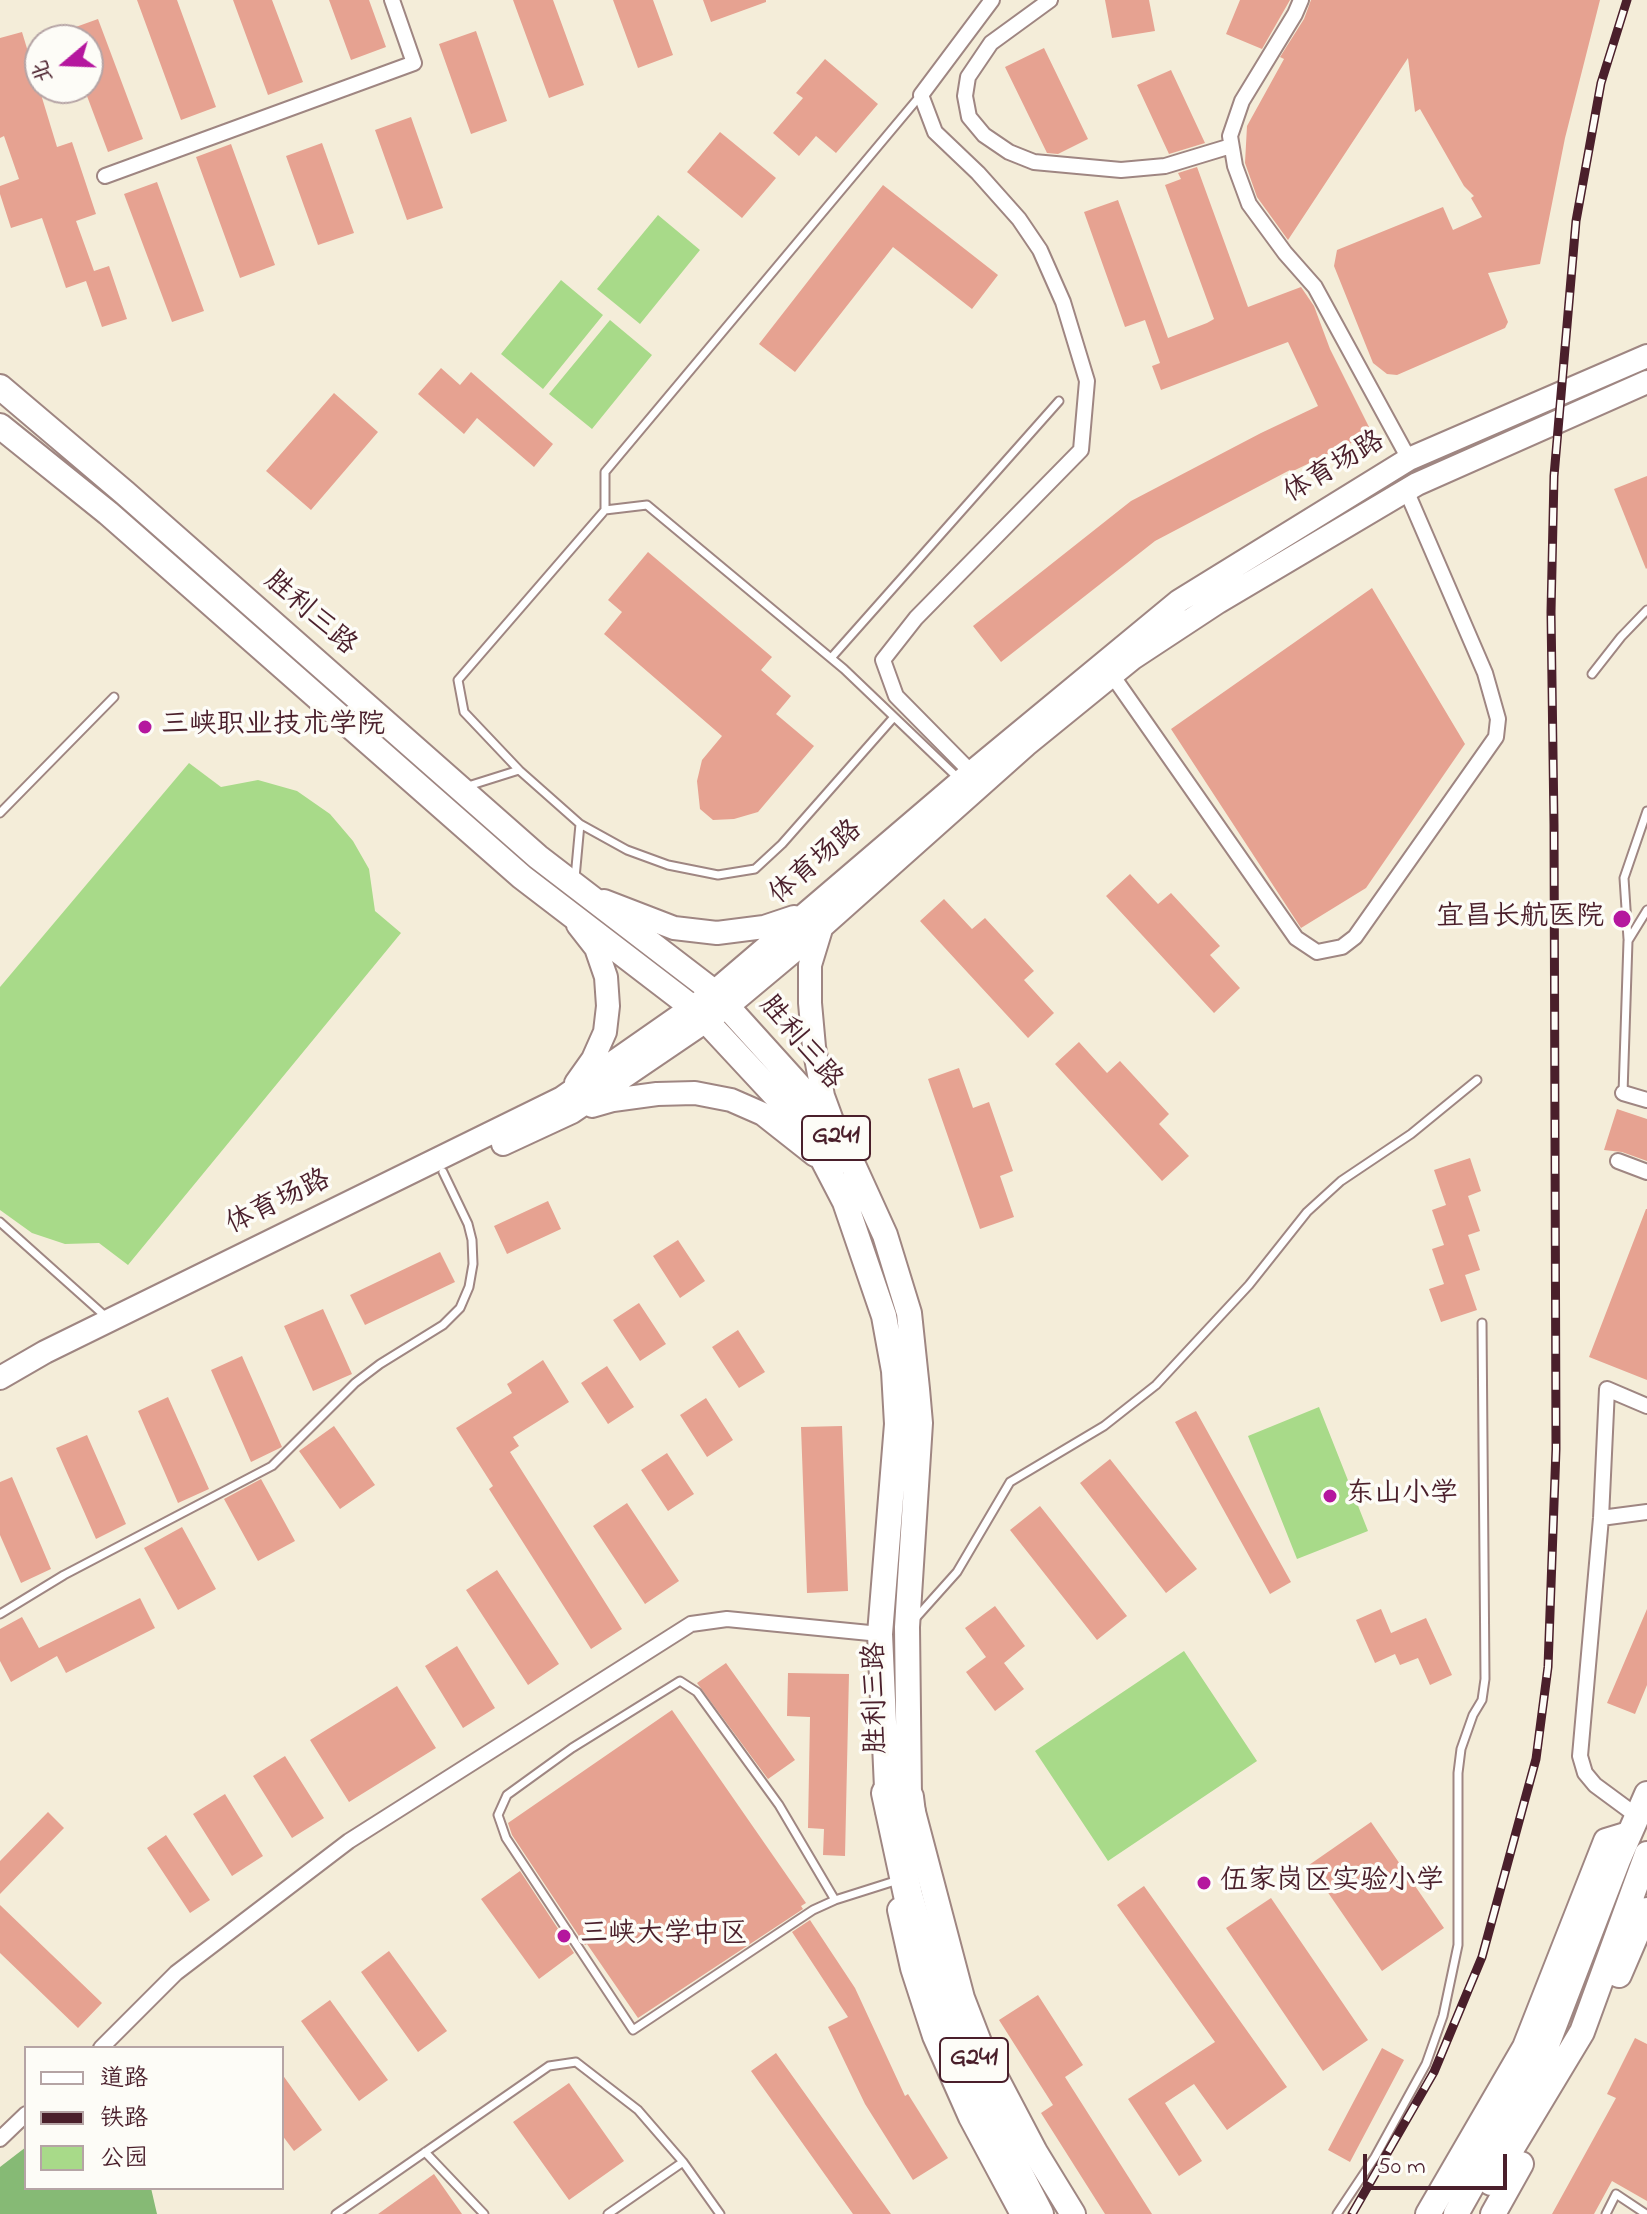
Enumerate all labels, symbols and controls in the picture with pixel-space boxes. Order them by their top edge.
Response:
north arrow [24,24,104,104]
text: 北 [24,56,62,87]
street label: 体育场路 [1278,426,1392,512]
street label: 胜利三路 [256,566,362,664]
place label: 三峡职业技术学院 [161,710,385,744]
marker: 三峡职业技术学院 [136,718,154,736]
street label: 体育场路 [764,815,870,913]
place label: 宜昌长航医院 [1436,902,1604,936]
marker: 宜昌长航医院 [1611,908,1633,930]
street label: 胜利三路 [750,990,848,1098]
road number: G241 [802,1116,870,1160]
street label: 体育场路 [221,1164,337,1244]
place label: 东山小学 [1346,1479,1458,1513]
marker: 东山小学 [1321,1487,1339,1505]
street label: 胜利三路 [860,1642,896,1754]
place label: 伍家岗区实验小学 [1220,1866,1444,1900]
marker: 伍家岗区实验小学 [1195,1874,1213,1892]
place label: 三峡大学中区 [580,1919,748,1953]
marker: 三峡大学中区 [555,1927,573,1945]
road number: G241 [940,2038,1008,2082]
legend [24,2046,284,2190]
text: 道路 [100,2062,148,2097]
text: 铁路 [100,2102,148,2137]
scale bar [1367,2138,1511,2188]
text: 公园 [100,2142,148,2177]
text: 50 m [1377,2150,1426,2185]

